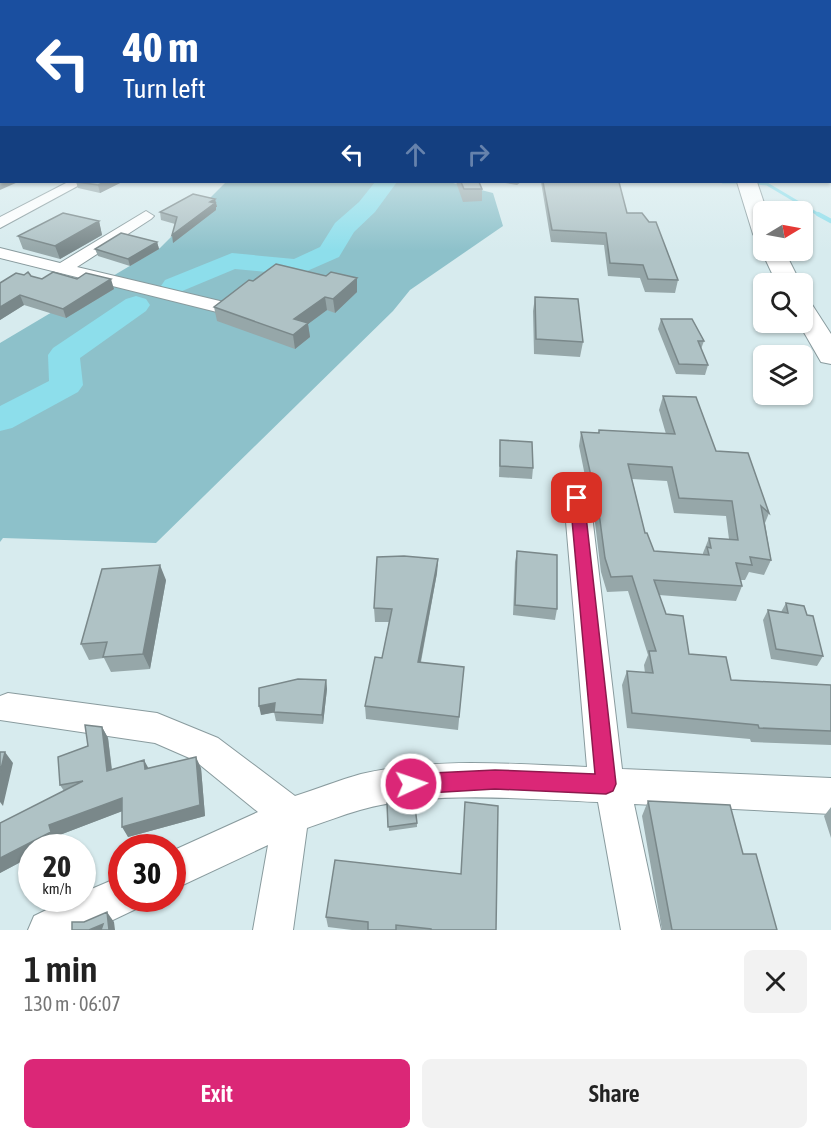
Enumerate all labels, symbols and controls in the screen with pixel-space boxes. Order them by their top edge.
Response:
text: 40 m [123,23,198,71]
icon: left [24,24,102,102]
text: Turn left [123,73,206,104]
icon: left [336,138,369,171]
icon: ahead [399,138,432,171]
icon: right [462,138,495,171]
north arrow [753,201,813,261]
map controls [753,201,813,405]
button: search [753,273,813,333]
button: layers [753,345,813,405]
pin [551,472,602,523]
icon: arrive [560,481,593,514]
position arrow [379,752,443,816]
speed limit sign: 30 [108,834,186,912]
text: 20 [43,849,71,883]
text: km/h [42,880,72,897]
text: 1 min [24,948,98,990]
button: close [744,950,807,1013]
text: 130 m · 06:07 [24,992,121,1015]
button: Exit [24,1059,410,1128]
button: Share [422,1059,807,1128]

